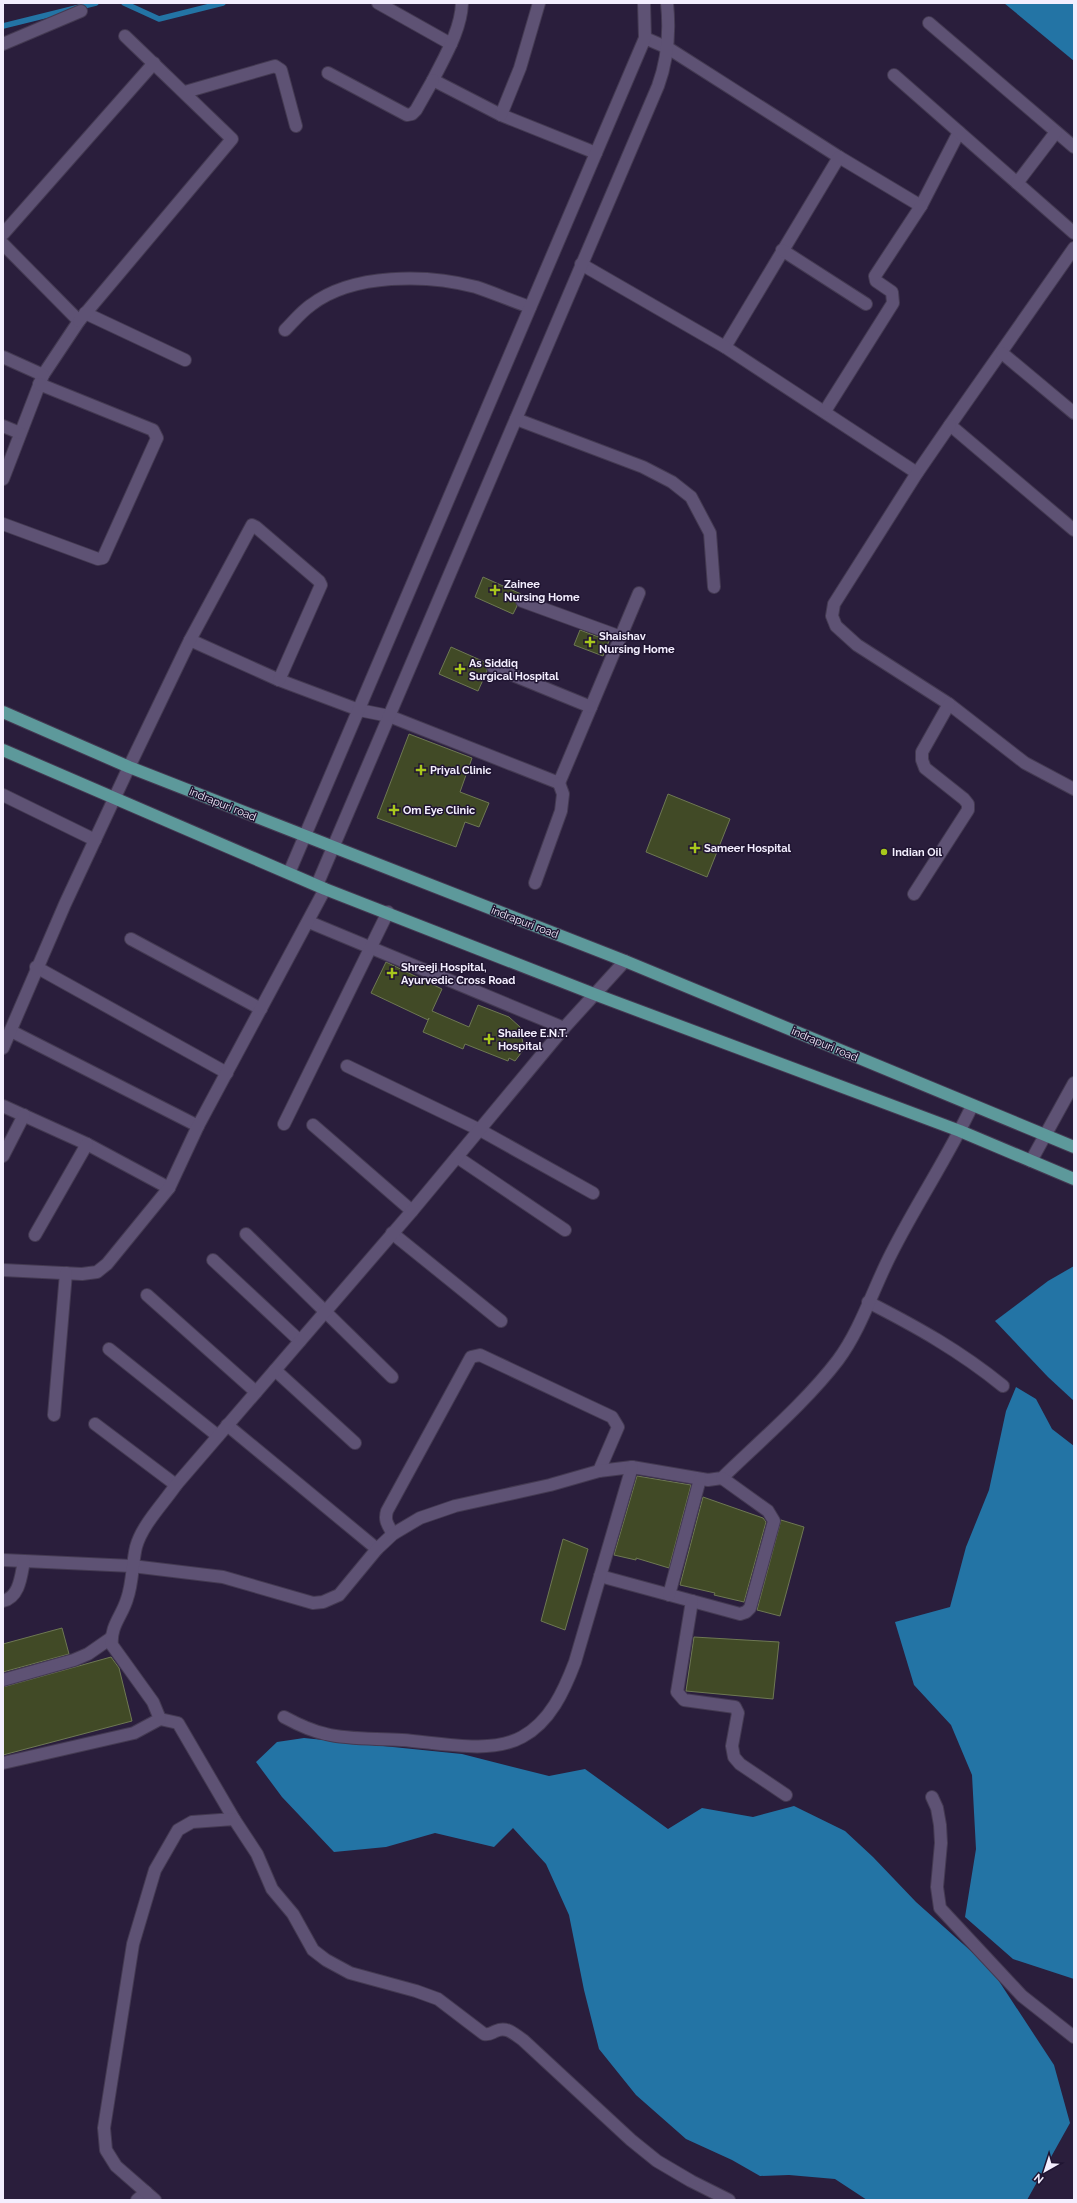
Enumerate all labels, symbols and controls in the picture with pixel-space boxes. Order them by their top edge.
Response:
place label: Zainee Nursing Home [504,578,580,604]
marker: Zainee Nursing Home [489,584,501,596]
place label: Shaishav Nursing Home [599,630,675,656]
marker: Shaishav Nursing Home [584,636,596,648]
place label: As Siddiq Surgical Hospital [469,657,559,683]
marker: As Siddiq Surgical Hospital [454,663,466,675]
marker: Priyal Clinic [415,764,427,776]
place label: Priyal Clinic [430,764,491,777]
street label: indrapuri road [187,785,258,824]
marker: Om Eye Clinic [388,804,400,816]
place label: Om Eye Clinic [403,804,475,817]
marker: Sameer Hospital [689,842,701,854]
place label: Sameer Hospital [704,842,792,855]
place label: Indian Oil [892,846,942,859]
marker: Indian Oil [879,847,889,857]
street label: indrapuri road [489,904,560,941]
place label: Shreeji Hospital, Ayurvedic Cross Road [401,961,515,987]
marker: Shreeji Hospital, Ayurvedic Cross Road [386,967,398,979]
street label: indrapuri road [790,1025,860,1064]
place label: Shailee E.N.T. Hospital [498,1027,568,1053]
marker: Shailee E.N.T. Hospital [483,1033,495,1045]
north arrow [1025,2151,1065,2191]
text: N [1032,2171,1046,2186]

